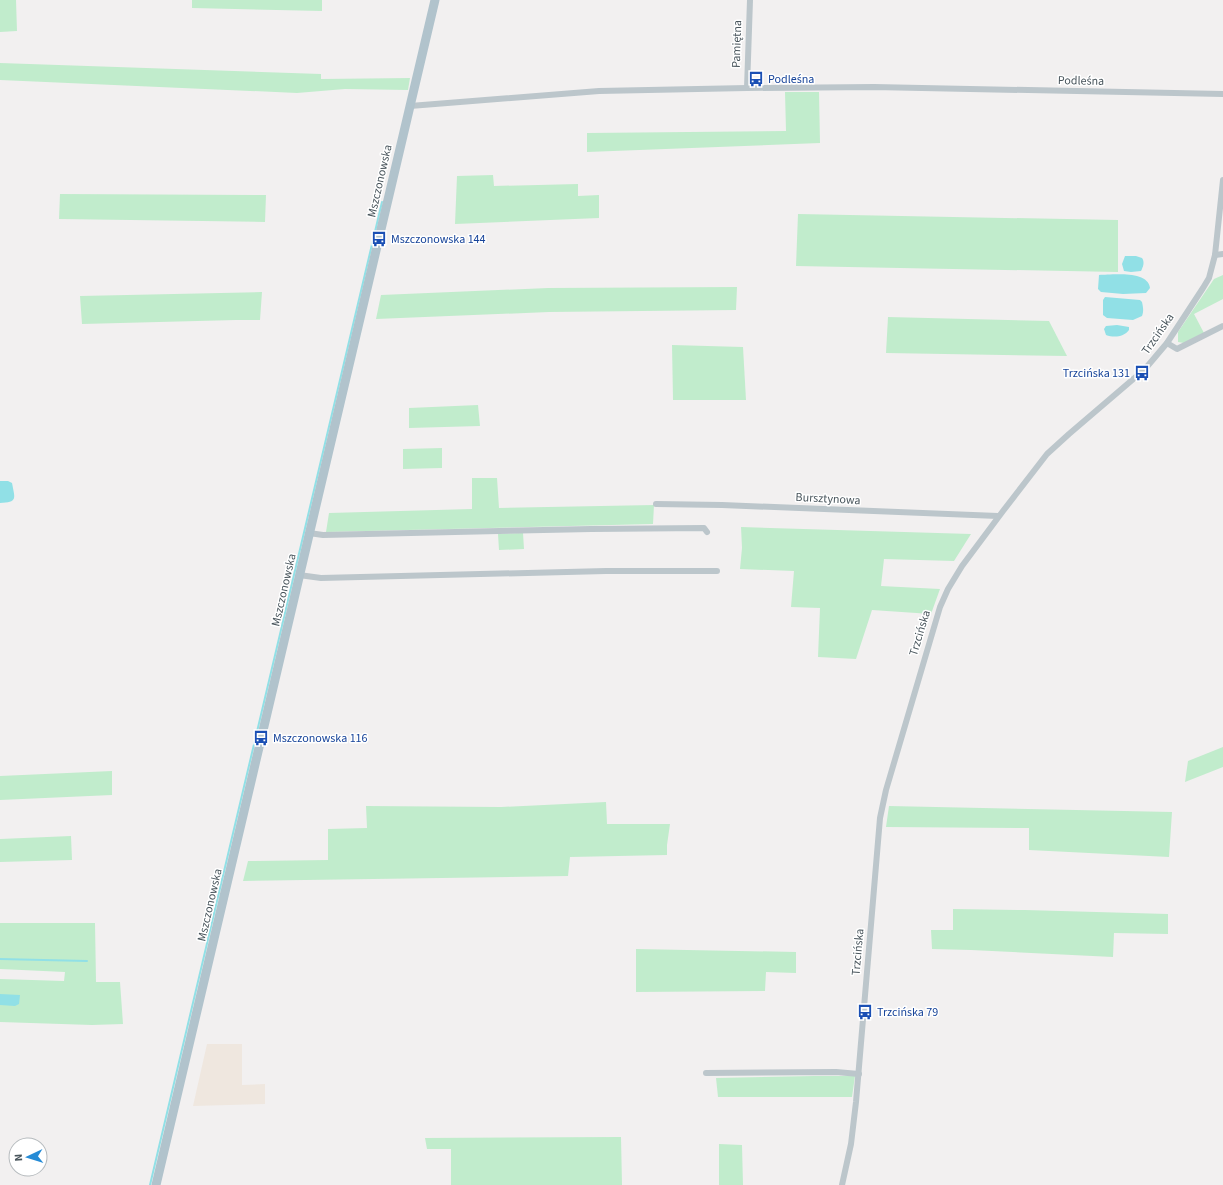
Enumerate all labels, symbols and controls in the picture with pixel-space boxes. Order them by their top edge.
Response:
street label: Pamiętna [728,20,746,68]
bus stop icon: Podleśna [747,70,765,88]
place label: Podleśna [768,71,814,88]
street label: Podleśna [1058,72,1104,90]
street label: Mszczonowska [363,143,397,219]
bus stop icon: Mszczonowska 144 [370,230,388,248]
place label: Mszczonowska 144 [391,231,486,248]
street label: Trzcińska [1138,310,1178,358]
bus stop icon: Trzcińska 131 [1133,364,1151,382]
place label: Trzcińska 131 [1063,365,1130,382]
street label: Bursztynowa [795,489,861,509]
street label: Mszczonowska [267,552,301,628]
street label: Trzcińska [905,608,935,658]
bus stop icon: Mszczonowska 116 [252,729,270,747]
place label: Mszczonowska 116 [273,730,368,747]
street label: Mszczonowska [193,867,227,943]
street label: Trzcińska [847,928,869,976]
bus stop icon: Trzcińska 79 [856,1003,874,1021]
place label: Trzcińska 79 [877,1004,938,1021]
north arrow [8,1137,48,1177]
text: N [11,1153,26,1162]

